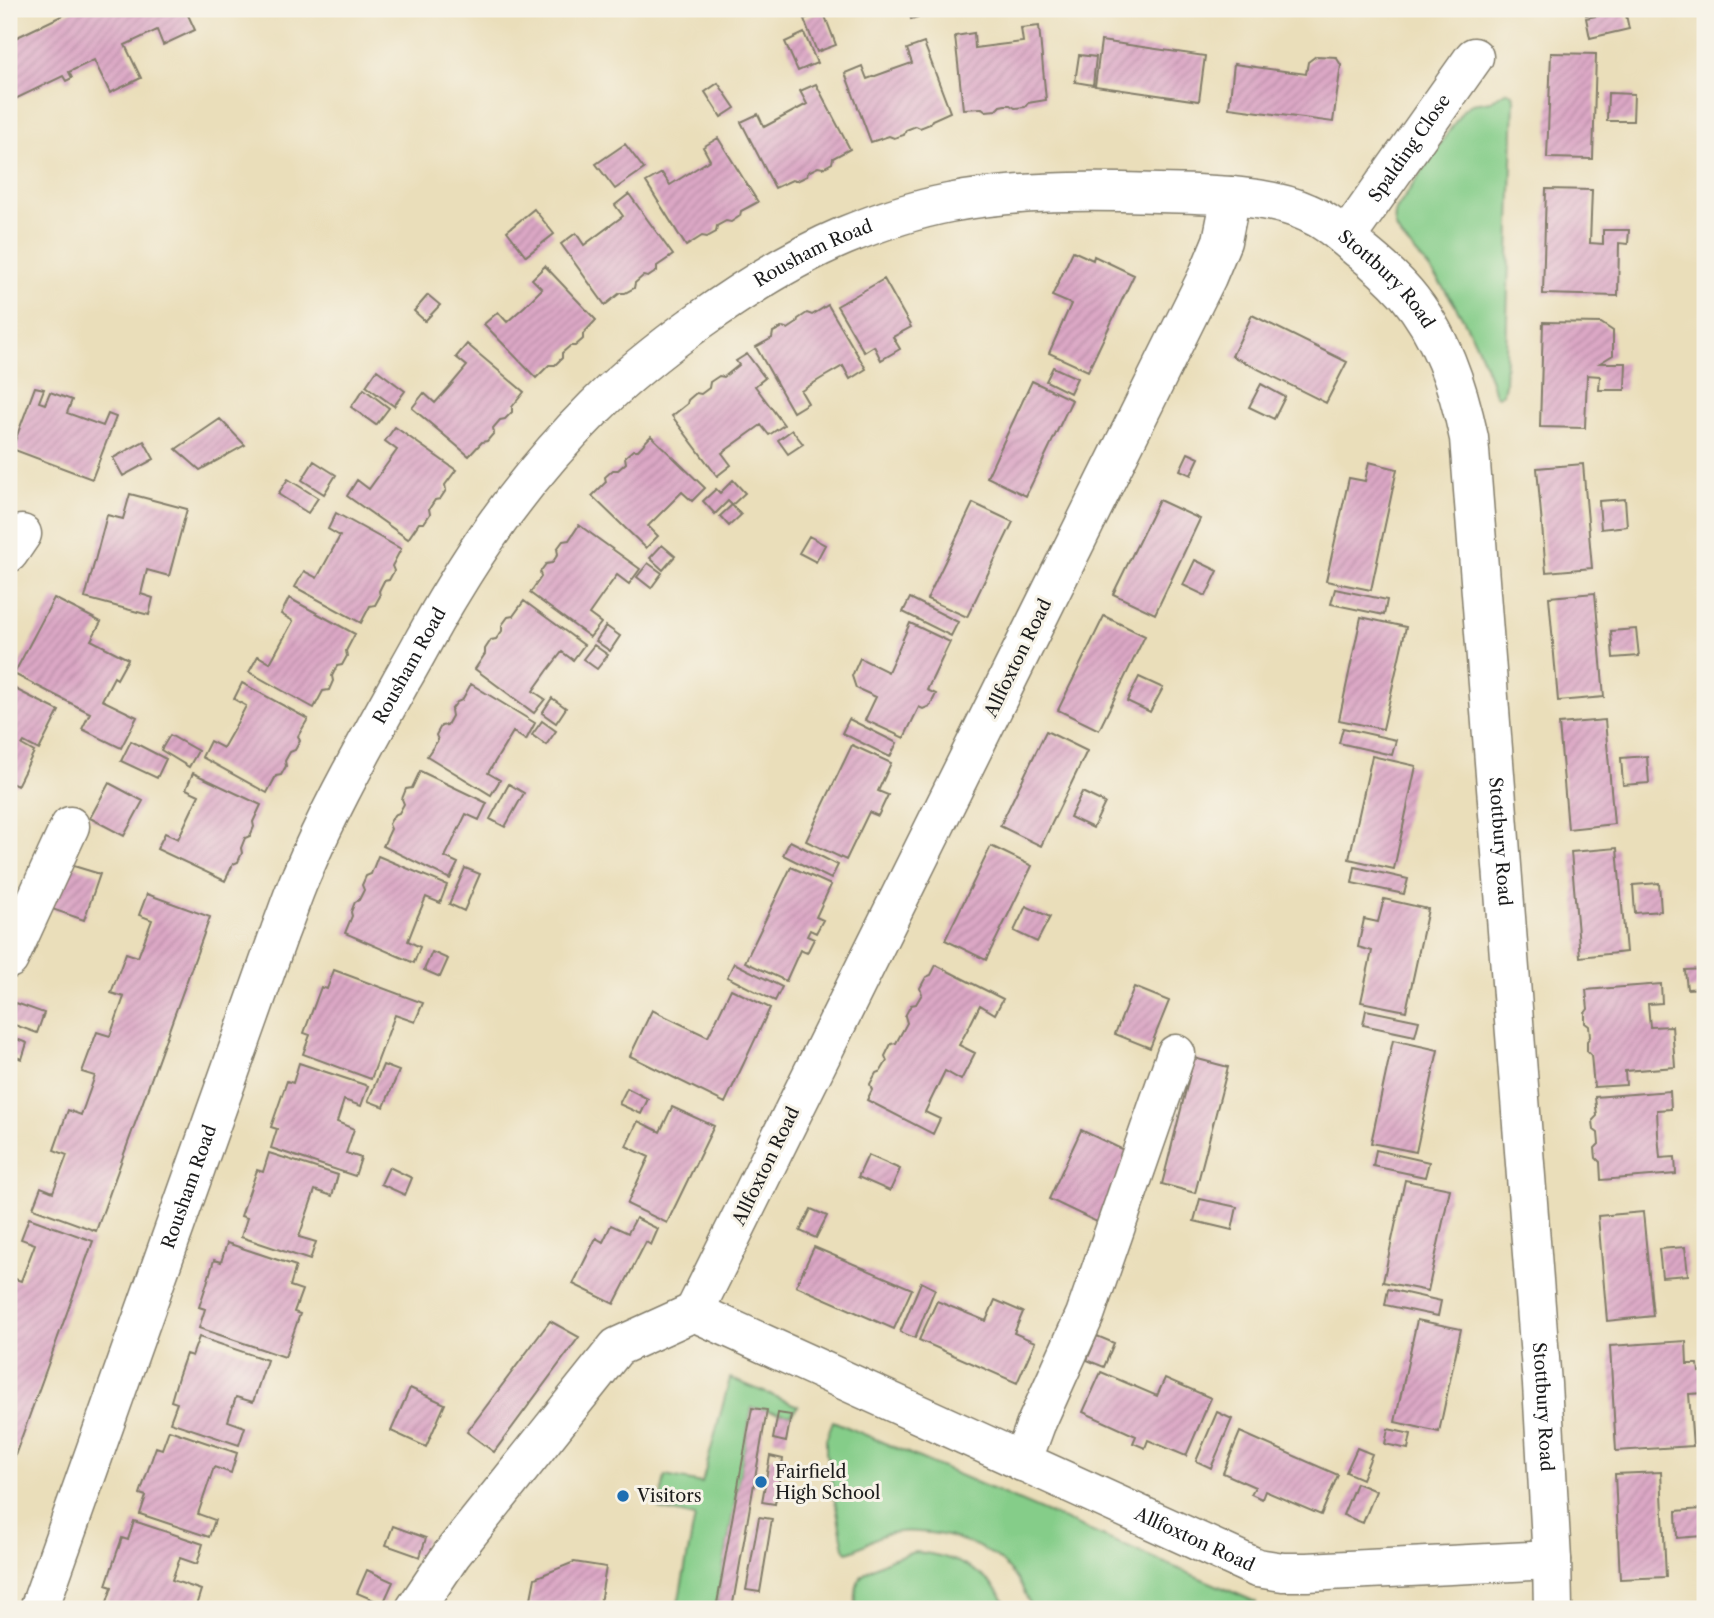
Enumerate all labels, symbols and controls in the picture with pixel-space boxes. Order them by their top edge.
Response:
street label: Spalding Close [1364,90,1455,206]
street label: Rousham Road [750,215,876,292]
street label: Stottbury Road [1334,225,1439,332]
street label: Allfoxton Road [979,595,1056,722]
street label: Rousham Road [368,604,451,728]
street label: Stottbury Road [1484,776,1516,907]
street label: Allfoxton Road [727,1103,804,1230]
street label: Rousham Road [157,1122,221,1252]
street label: Stottbury Road [1528,1342,1558,1472]
place label: Fairfield High School [775,1461,880,1504]
marker: Fairfield High School [753,1474,769,1490]
place label: Visitors [636,1485,702,1507]
marker: Visitors [615,1488,631,1504]
street label: Allfoxton Road [1130,1502,1258,1576]

